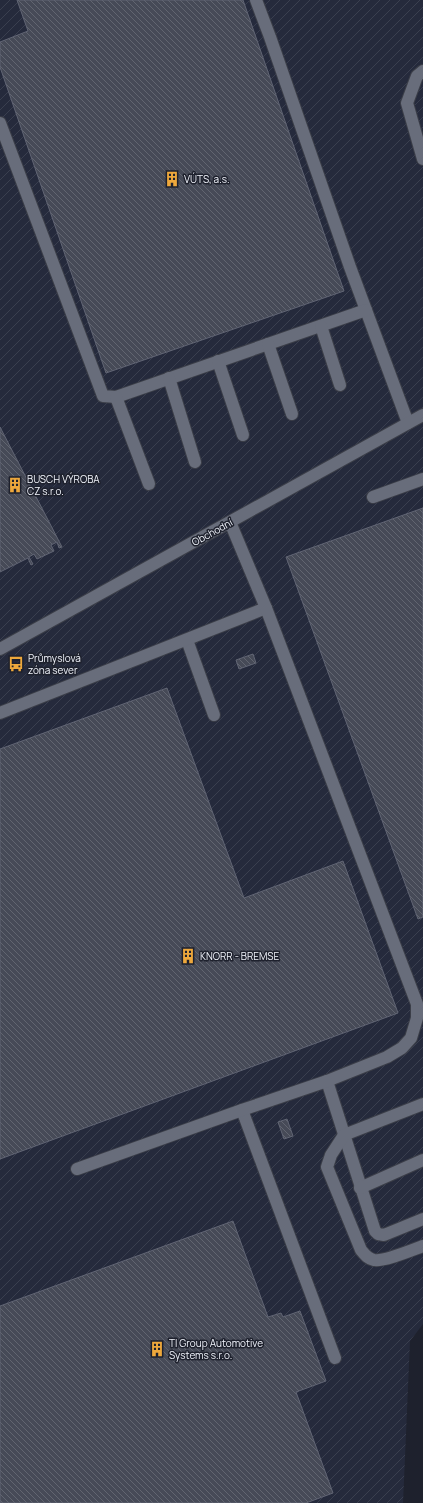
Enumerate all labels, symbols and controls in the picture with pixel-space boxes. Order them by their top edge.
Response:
building icon: VÚTS, a.s. [163,170,181,188]
place label: VÚTS, a.s. [184,172,229,186]
place label: BUSCH VÝROBA CZ s.r.o. [27,472,100,498]
building icon: BUSCH VÝROBA CZ s.r.o. [6,476,24,494]
street label: Obchodní [189,515,236,549]
place label: Průmyslová zóna sever [28,651,81,677]
bus stop icon: Průmyslová zóna sever [7,655,25,673]
building icon: KNORR - BREMSE [179,947,197,965]
place label: KNORR - BREMSE [200,949,280,963]
place label: TI Group Automotive Systems s.r.o. [169,1336,263,1362]
building icon: TI Group Automotive Systems s.r.o. [148,1340,166,1358]

